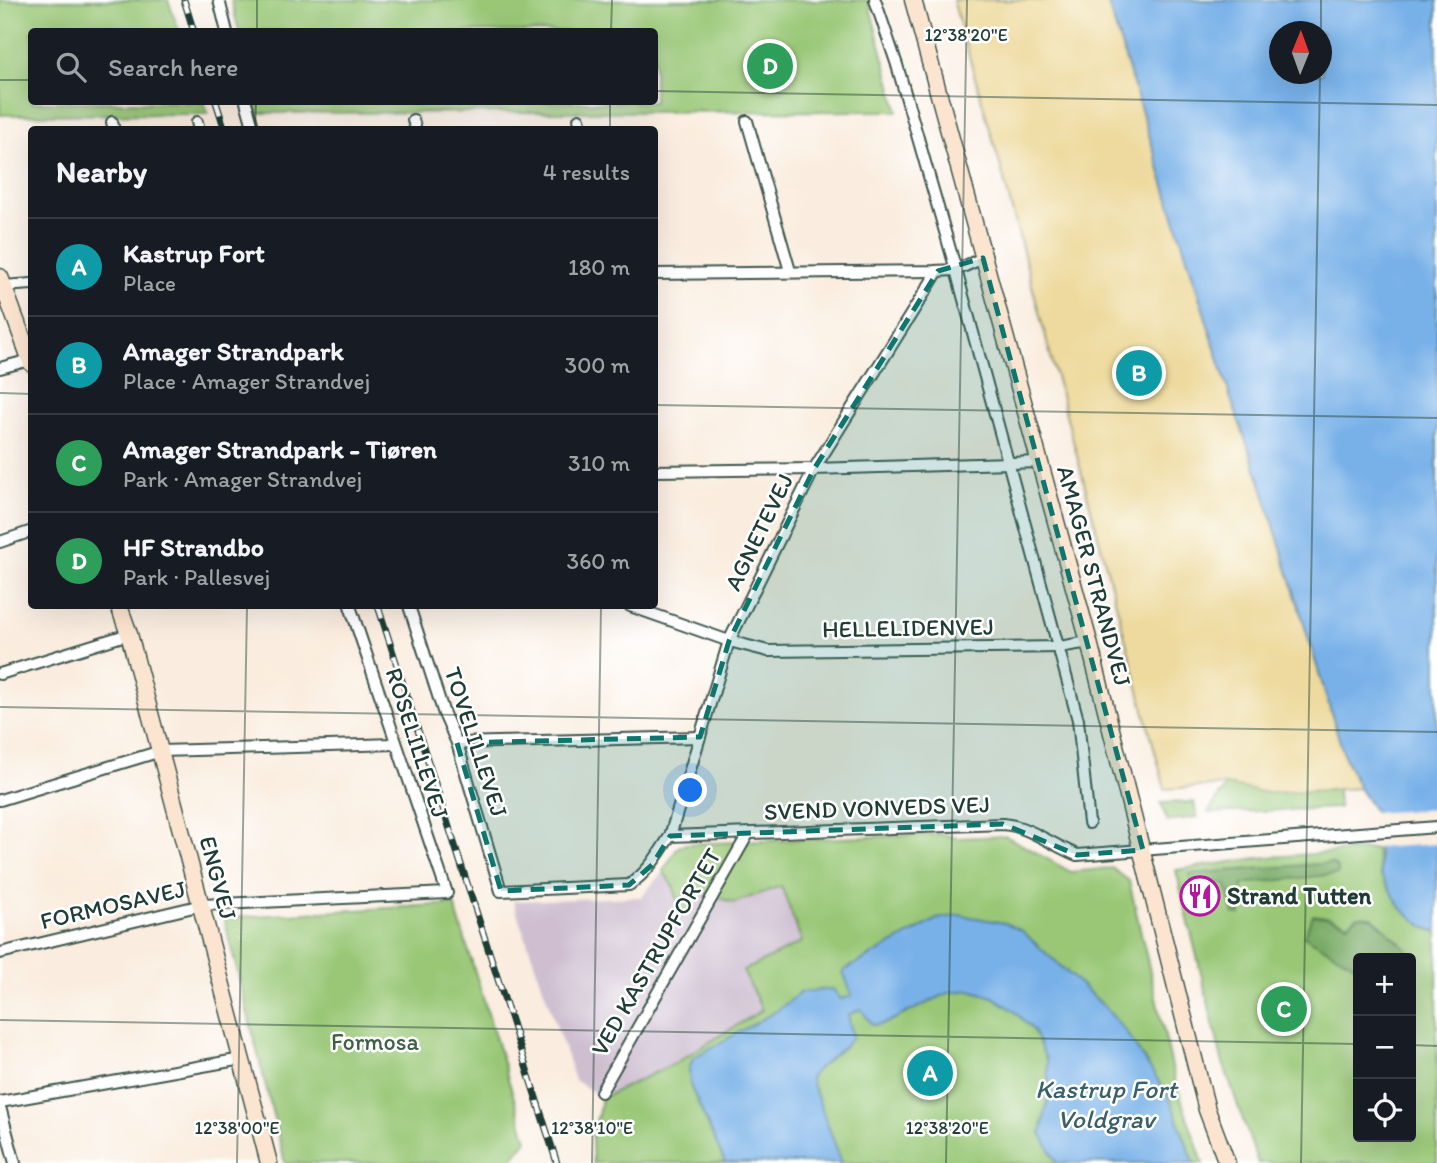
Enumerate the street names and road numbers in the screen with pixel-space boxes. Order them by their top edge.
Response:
street label: AMAGER STRANDVEJ [1051,462,1138,690]
street label: AGNETEVEJ [718,469,799,595]
street label: HELLELIDENVEJ [822,612,994,643]
street label: TOVELILLEVEJ [439,663,514,821]
street label: ROSELILLEVEJ [379,664,456,822]
street label: SVEND VONVEDS VEJ [764,789,990,826]
street label: ENGVEJ [193,833,244,923]
street label: VED KASTRUPFORTET [584,842,727,1061]
street label: FORMOSAVEJ [37,874,189,935]

